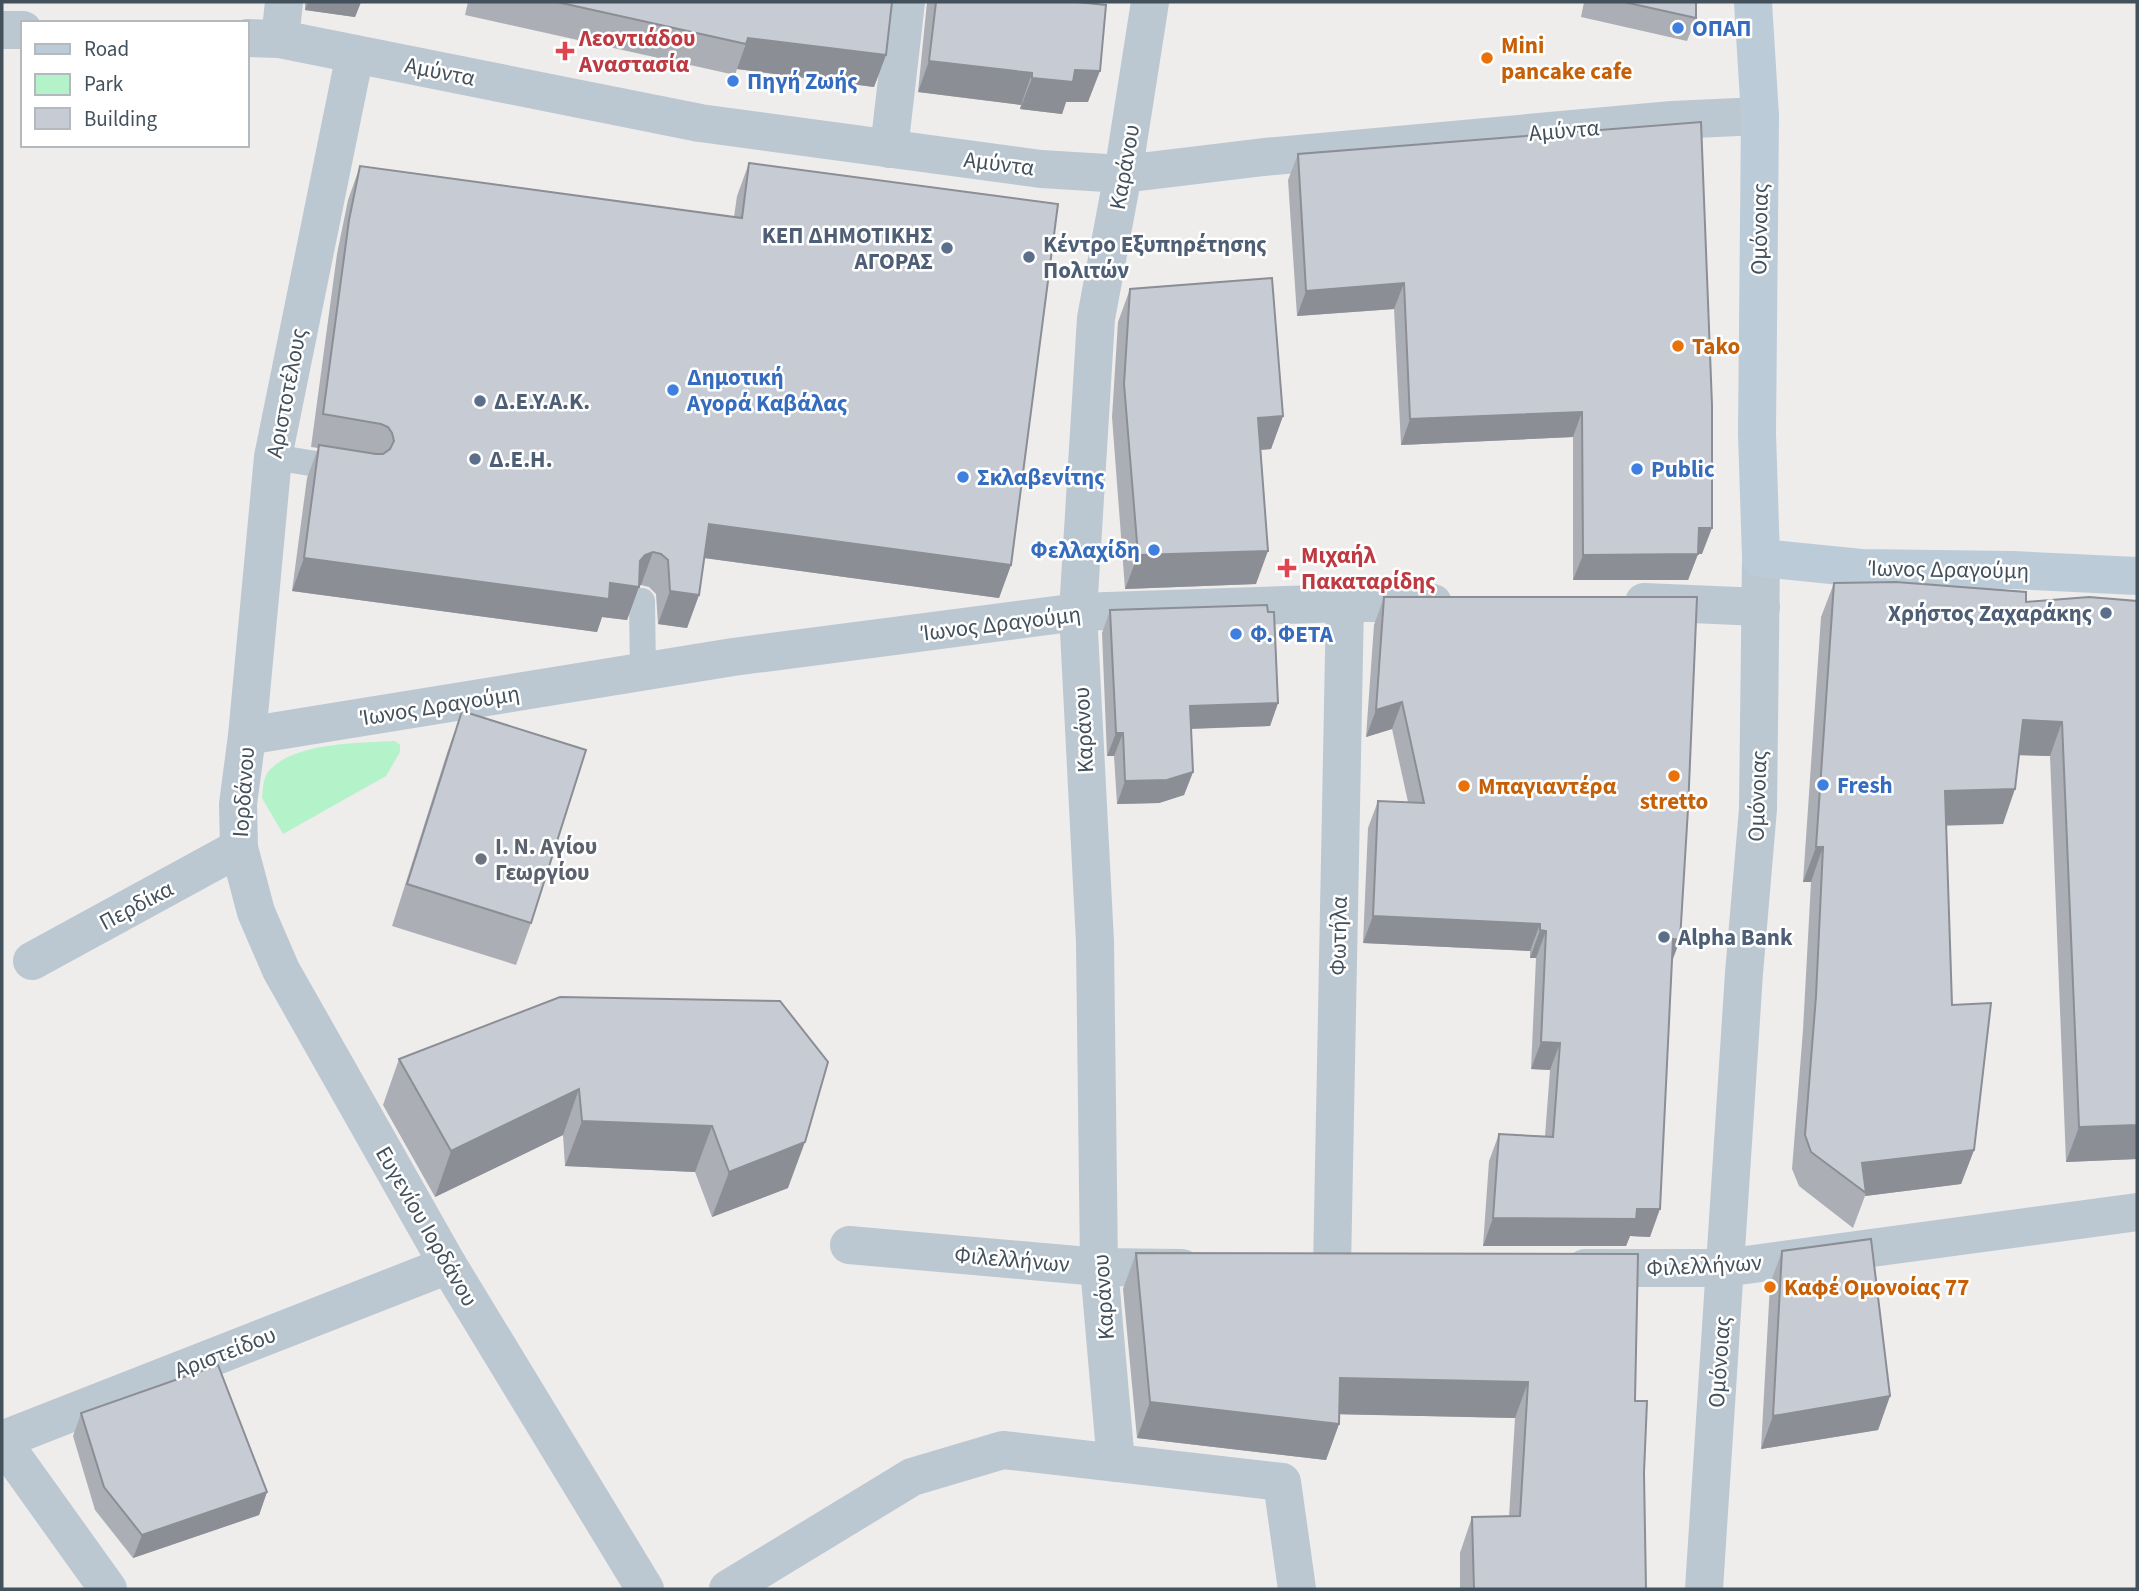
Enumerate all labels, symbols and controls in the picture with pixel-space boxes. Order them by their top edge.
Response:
place label: ΟΠΑΠ [1692,12,1751,45]
marker: ΟΠΑΠ [1670,20,1686,36]
legend [21,21,248,147]
place label: Λεοντιάδου Αναστασία [578,22,696,81]
place label: Mini pancake cafe [1501,29,1633,88]
text: Road [84,34,129,64]
marker: Λεοντιάδου Αναστασία [557,43,573,59]
street label: Αμύντα [402,49,478,94]
marker: Mini pancake cafe [1479,50,1495,66]
place label: Πηγή Ζωής [747,65,857,98]
text: Park [84,69,124,99]
marker: Πηγή Ζωής [725,73,741,89]
text: Building [84,104,158,134]
street label: Αμύντα [1527,111,1601,150]
street label: Καράνου [1101,122,1148,212]
street label: Αμύντα [962,143,1036,184]
street label: Ομόνοιας [1742,183,1777,275]
place label: ΚΕΠ ΔΗΜΟΤΙΚΗΣ ΑΓΟΡΑΣ [762,219,933,278]
place label: Κέντρο Εξυπηρέτησης Πολιτών [1043,228,1267,287]
marker: ΚΕΠ ΔΗΜΟΤΙΚΗΣ ΑΓΟΡΑΣ [939,240,955,256]
marker: Κέντρο Εξυπηρέτησης Πολιτών [1021,249,1037,265]
street label: Αριστοτέλους [258,325,315,461]
place label: Tako [1692,330,1740,363]
marker: Tako [1670,338,1686,354]
place label: Δημοτική Αγορά Καβάλας [686,361,847,420]
marker: Δημοτική Αγορά Καβάλας [665,382,681,398]
place label: Δ.Ε.Υ.Α.Κ. [494,385,590,418]
marker: Δ.Ε.Υ.Α.Κ. [472,393,488,409]
place label: Δ.Ε.Η. [489,443,553,476]
marker: Δ.Ε.Η. [467,451,483,467]
place label: Public [1651,453,1715,486]
place label: Σκλαβενίτης [977,461,1105,494]
marker: Public [1629,461,1645,477]
marker: Σκλαβενίτης [955,469,971,485]
place label: Φελλαχίδη [1030,534,1140,567]
place label: Μιχαήλ Πακαταρίδης [1301,539,1435,598]
marker: Φελλαχίδη [1146,542,1162,558]
street label: Ίωνος Δραγούμη [1868,552,2029,587]
marker: Μιχαήλ Πακαταρίδης [1279,560,1295,576]
street label: Ίωνος Δραγούμη [918,597,1083,650]
place label: Χρήστος Ζαχαράκης [1888,597,2092,630]
marker: Χρήστος Ζαχαράκης [2098,605,2114,621]
place label: Φ. ΦΕΤΑ [1250,618,1334,651]
marker: Φ. ΦΕΤΑ [1228,626,1244,642]
street label: Ίωνος Δραγούμη [357,677,522,734]
street label: Καράνου [1065,686,1102,774]
street label: Ιορδάνου [224,746,263,838]
street label: Ομόνοιας [1739,750,1776,842]
marker: stretto [1666,768,1682,784]
place label: Fresh [1837,769,1893,802]
place label: Μπαγιαντέρα [1478,770,1617,803]
marker: Fresh [1815,777,1831,793]
marker: Μπαγιαντέρα [1456,778,1472,794]
place label: stretto [1640,785,1708,818]
place label: Ι. Ν. Αγίου Γεωργίου [495,830,597,889]
marker: Ι. Ν. Αγίου Γεωργίου [473,851,489,867]
street label: Περδίκα [93,872,179,939]
street label: Φωτήλα [1321,896,1356,976]
place label: Alpha Bank [1677,921,1793,954]
marker: Alpha Bank [1656,929,1672,945]
street label: Ευγενίου Ιορδάνου [367,1140,486,1313]
street label: Φιλελλήνων [953,1238,1071,1281]
street label: Φιλελλήνων [1645,1246,1763,1285]
street label: Καράνου [1084,1253,1123,1341]
place label: Καφέ Ομονοίας 77 [1784,1271,1969,1304]
marker: Καφέ Ομονοίας 77 [1762,1279,1778,1295]
street label: Ομόνοιας [1700,1315,1739,1409]
street label: Αριστείδου [170,1318,281,1387]

